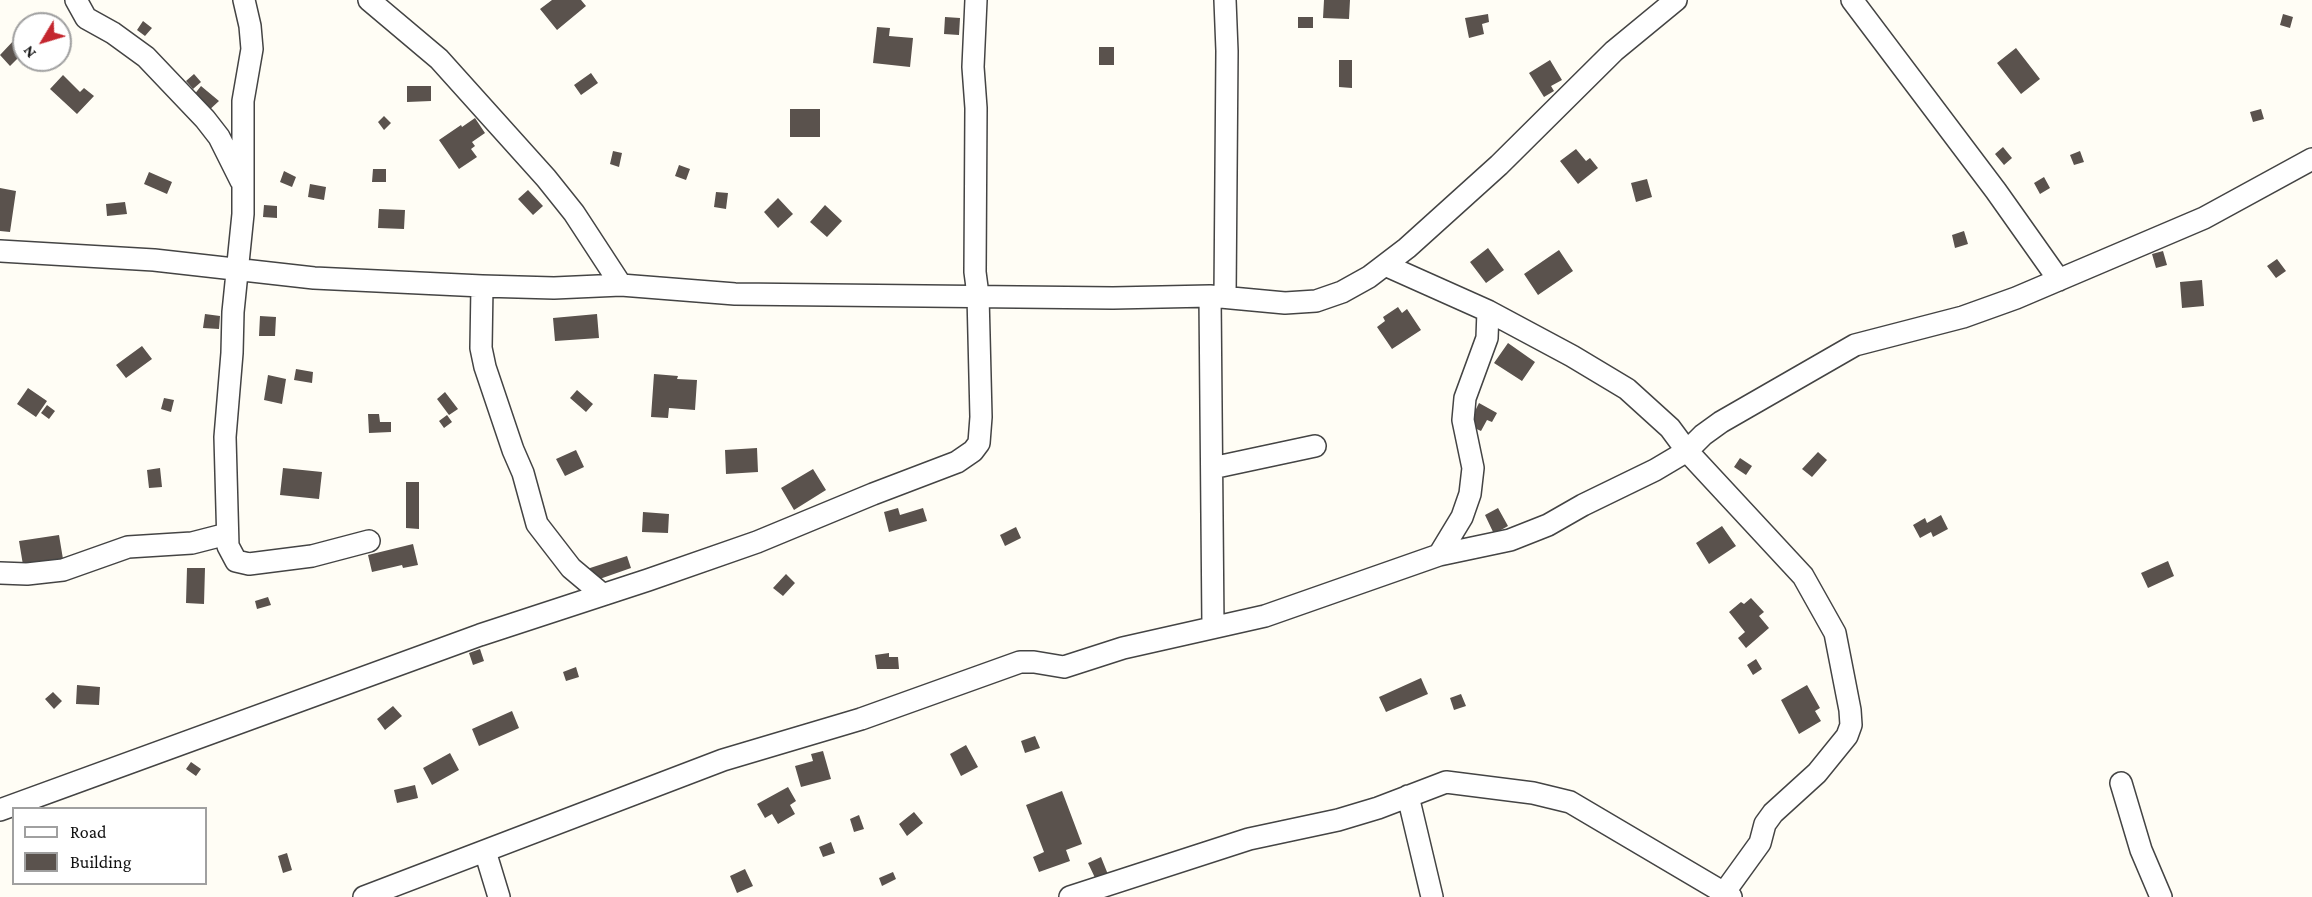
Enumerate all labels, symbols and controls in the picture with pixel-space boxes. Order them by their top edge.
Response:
north arrow [12,12,72,72]
text: N [19,43,39,62]
legend [12,807,207,885]
text: Road [70,822,107,842]
text: Building [70,852,131,872]

